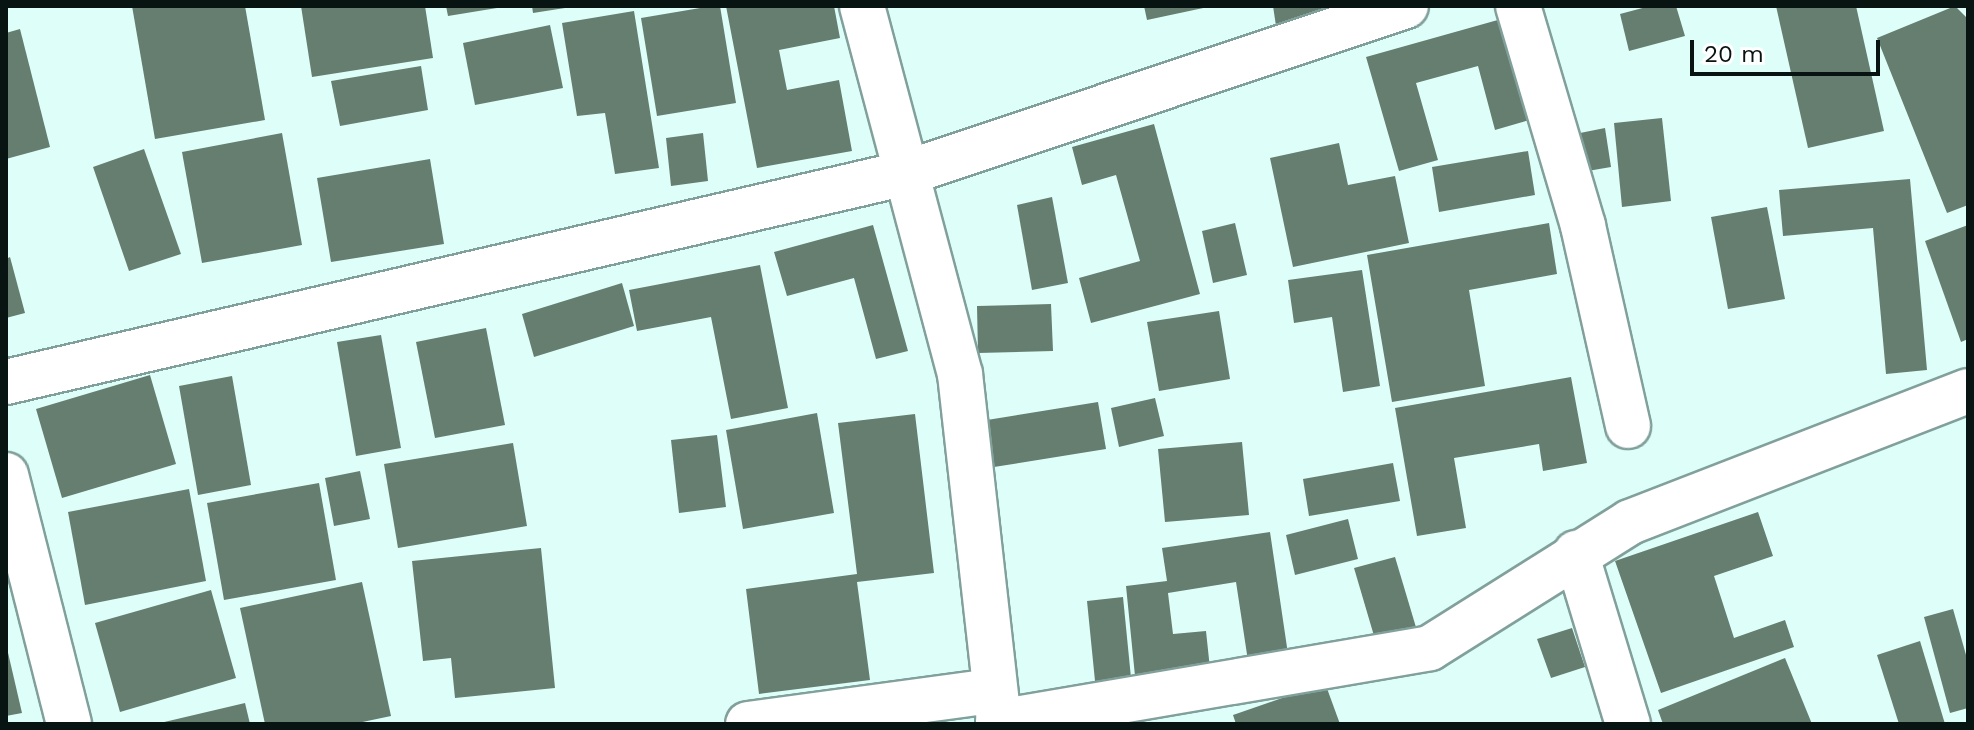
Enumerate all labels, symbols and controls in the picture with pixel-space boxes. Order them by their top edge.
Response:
scale bar [1694,24,1884,74]
text: 20 m [1704,40,1764,68]

